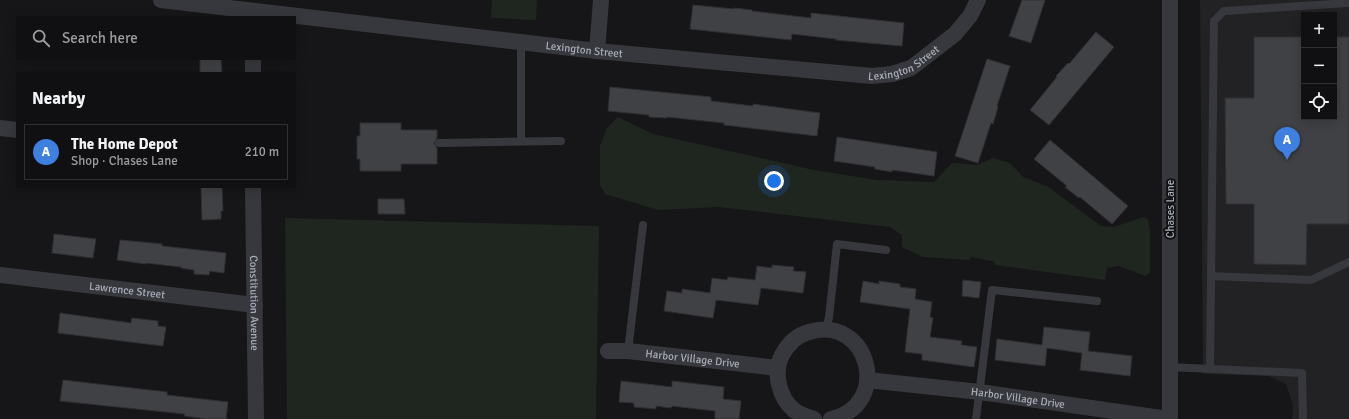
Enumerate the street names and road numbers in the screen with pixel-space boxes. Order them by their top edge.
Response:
street label: Lexington Street [545,39,623,60]
street label: Lexington Street [868,43,942,83]
street label: Chases Lane [1164,180,1177,238]
street label: Constitution Avenue [247,255,261,351]
street label: Lawrence Street [88,280,166,301]
street label: Harbor Village Drive [645,347,740,371]
street label: Harbor Village Drive [970,385,1066,411]

